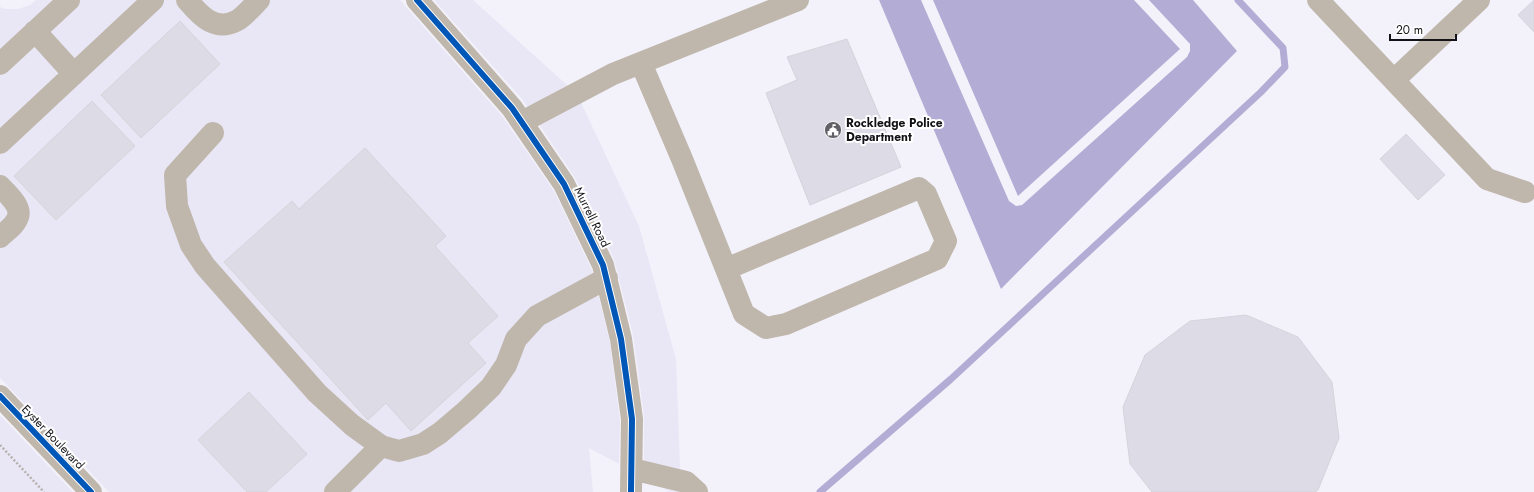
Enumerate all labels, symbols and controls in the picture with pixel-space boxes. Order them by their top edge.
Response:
scale bar [1390,16,1456,42]
text: 20 m [1396,21,1423,39]
place label: Rockledge Police Department [846,114,943,146]
public building icon: Rockledge Police Department [823,120,843,140]
street label: Murrell Road [570,184,614,250]
street label: Eyster Boulevard [17,401,89,473]

